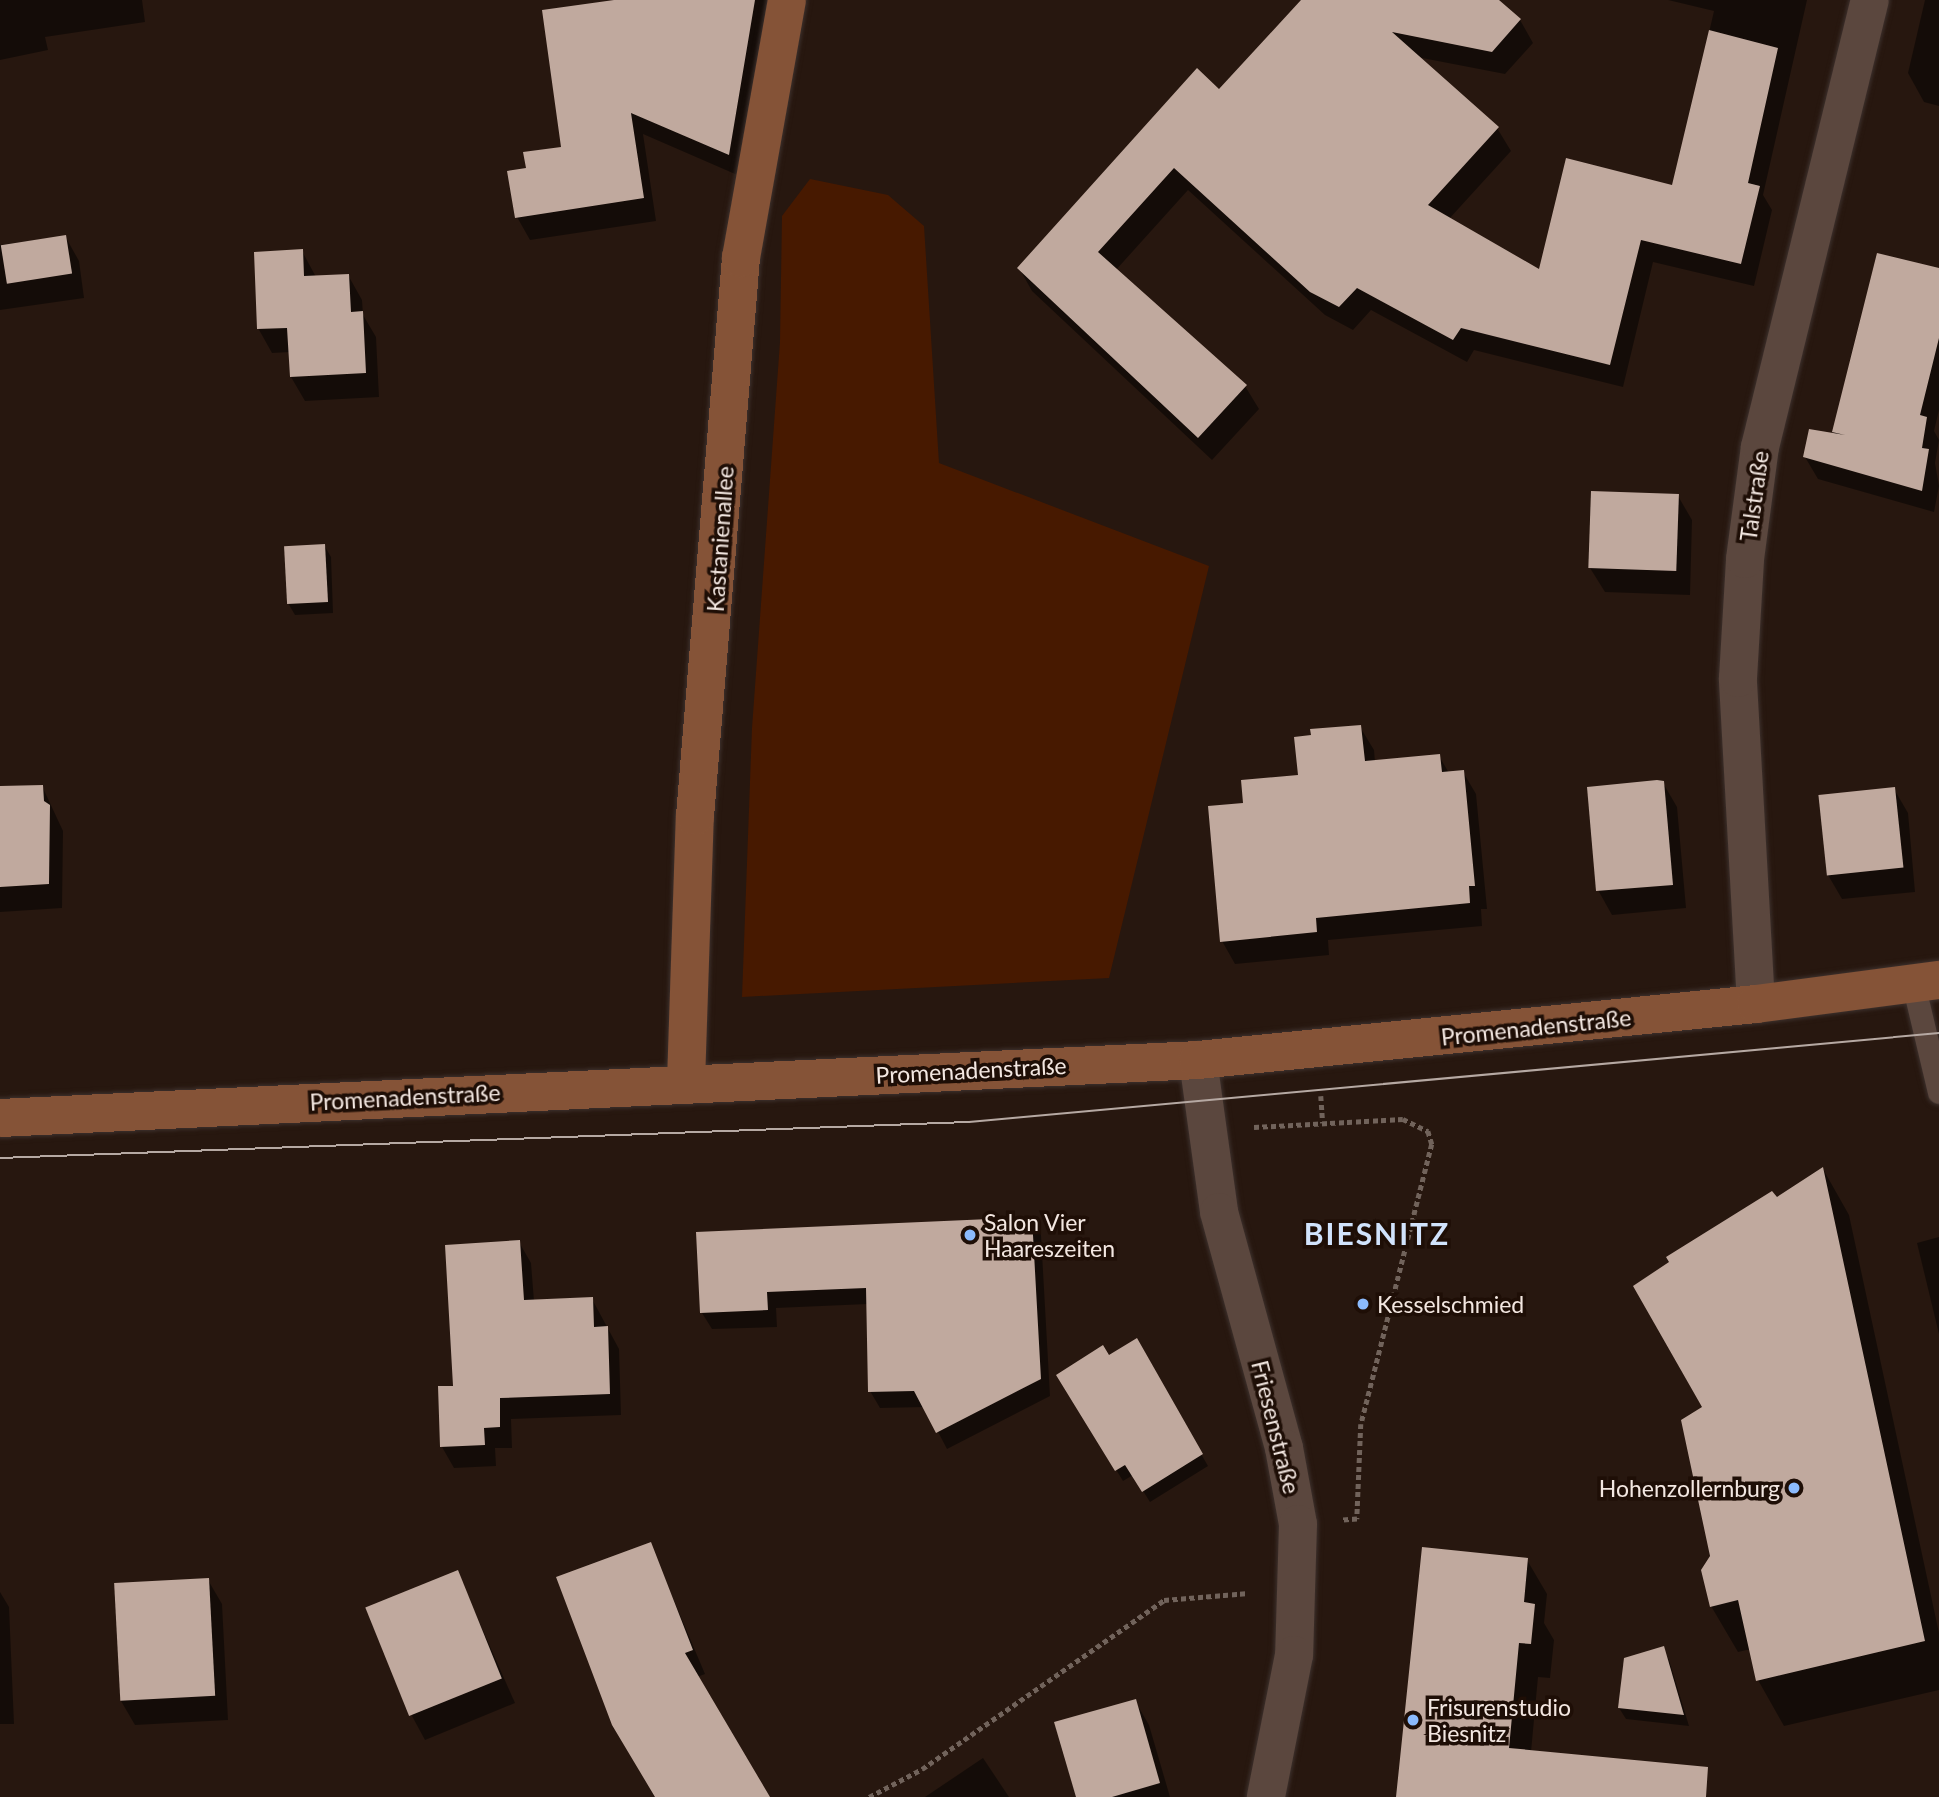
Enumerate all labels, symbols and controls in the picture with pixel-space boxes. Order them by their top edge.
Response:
street label: Talstraße [1734,449,1774,543]
street label: Kastanienallee [701,465,739,613]
street label: Promenadenstraße [1440,1003,1632,1051]
street label: Promenadenstraße [875,1051,1067,1089]
street label: Promenadenstraße [309,1078,501,1116]
place label: Salon Vier Haareszeiten [984,1208,1115,1262]
district label: BIESNITZ [1305,1215,1449,1251]
marker: Salon Vier Haareszeiten [962,1227,978,1243]
place label: Kesselschmied [1377,1290,1524,1318]
marker: Kesselschmied [1355,1296,1371,1312]
street label: Friesenstraße [1246,1358,1306,1496]
place label: Hohenzollernburg [1599,1474,1780,1502]
marker: Hohenzollernburg [1786,1480,1802,1496]
place label: Frisurenstudio Biesnitz [1427,1693,1571,1747]
marker: Frisurenstudio Biesnitz [1405,1712,1421,1728]

